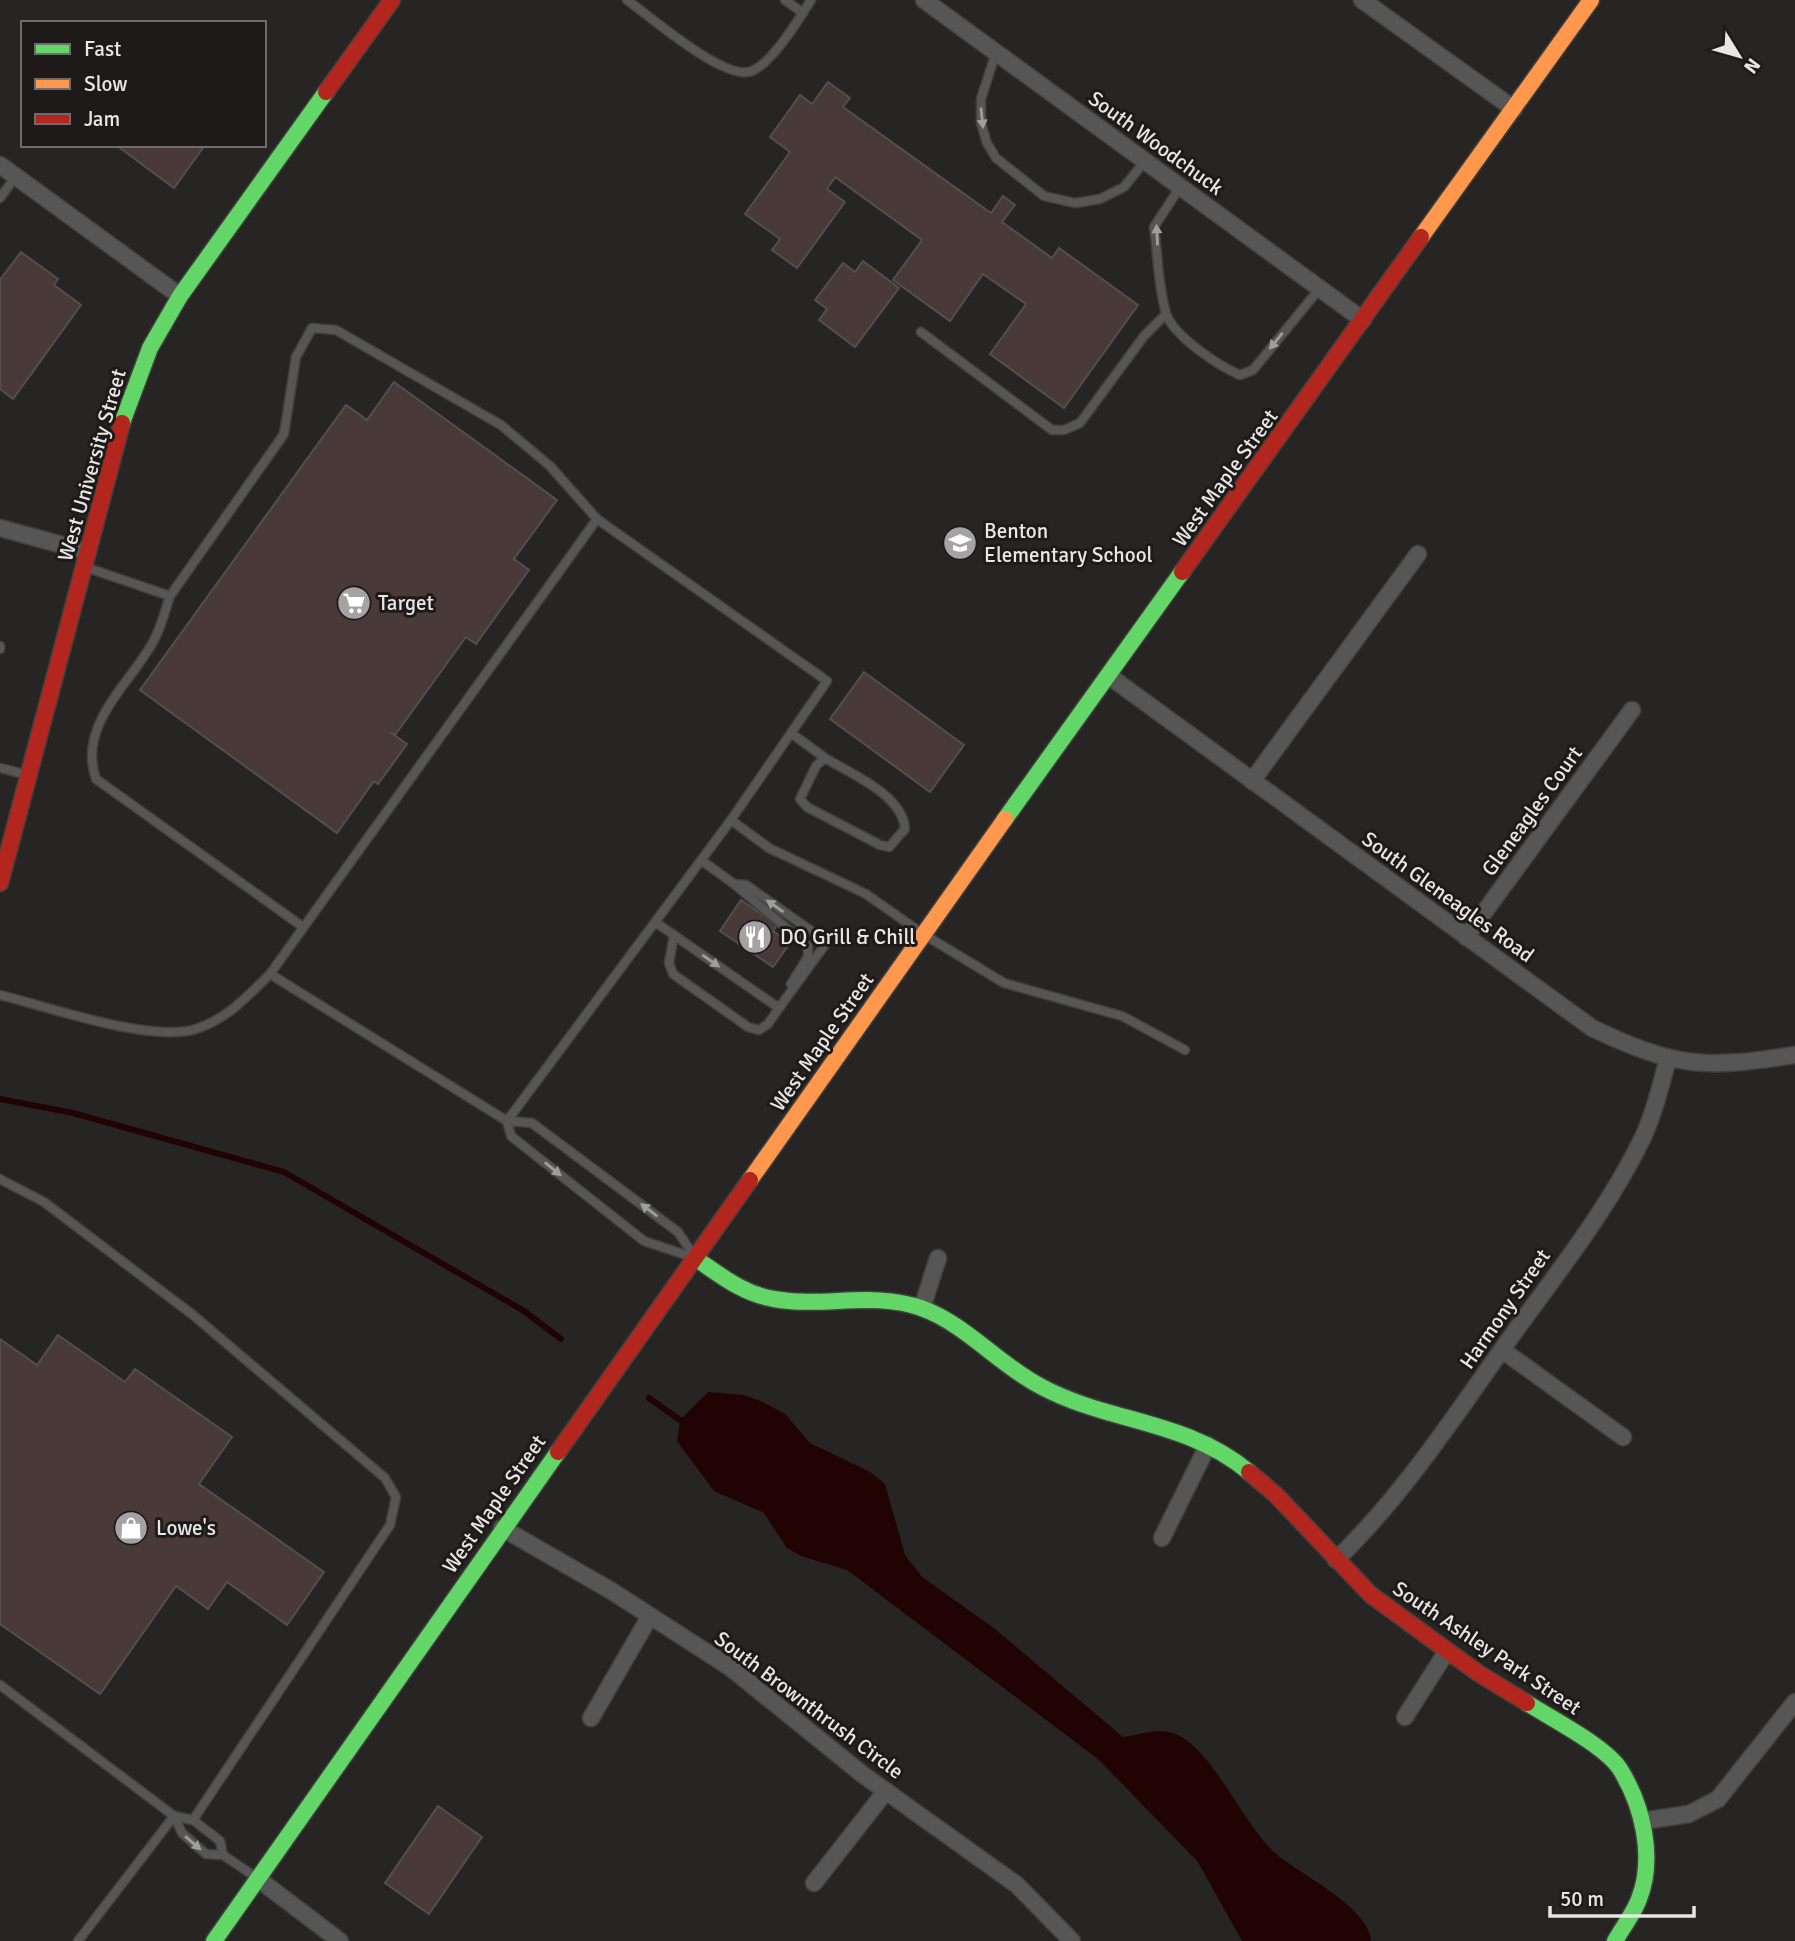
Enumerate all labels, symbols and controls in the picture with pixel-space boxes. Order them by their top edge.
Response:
legend [21,21,266,147]
north arrow [1704,21,1774,91]
text: Fast [84,36,121,62]
text: N [1738,53,1765,78]
text: Slow [84,71,128,97]
street label: South Woodchuck [1083,85,1229,201]
text: Jam [84,106,120,132]
one-way arrow [977,107,988,129]
one-way arrow [1151,224,1162,246]
one-way arrow [1269,332,1284,350]
street label: West University Street [52,366,132,564]
street label: West Maple Street [1167,404,1283,552]
place label: Benton Elementary School [984,518,1153,568]
school or university icon: Benton Elementary School [941,524,979,562]
supermarket icon: Target [335,584,373,622]
place label: Target [378,590,434,616]
street label: Gleneagles Court [1476,741,1588,881]
street label: South Gleneagles Road [1357,826,1539,968]
one-way arrow [766,899,784,913]
restaurant icon: DQ Grill & Chill [736,918,774,956]
place label: DQ Grill & Chill [780,924,916,950]
one-way arrow [702,954,720,968]
street label: West Maple Street [765,968,879,1116]
one-way arrow [543,1161,561,1176]
one-way arrow [640,1202,658,1217]
street label: Harmony Street [1454,1244,1556,1374]
street label: West Maple Street [437,1430,551,1578]
shop icon: Lowe's [112,1509,150,1547]
place label: Lowe's [156,1515,216,1541]
street label: South Ashley Park Street [1388,1575,1586,1721]
street label: South Brownthrush Circle [709,1625,909,1785]
one-way arrow [184,1835,202,1851]
scale bar [1550,1874,1694,1918]
text: 50 m [1560,1886,1604,1912]

